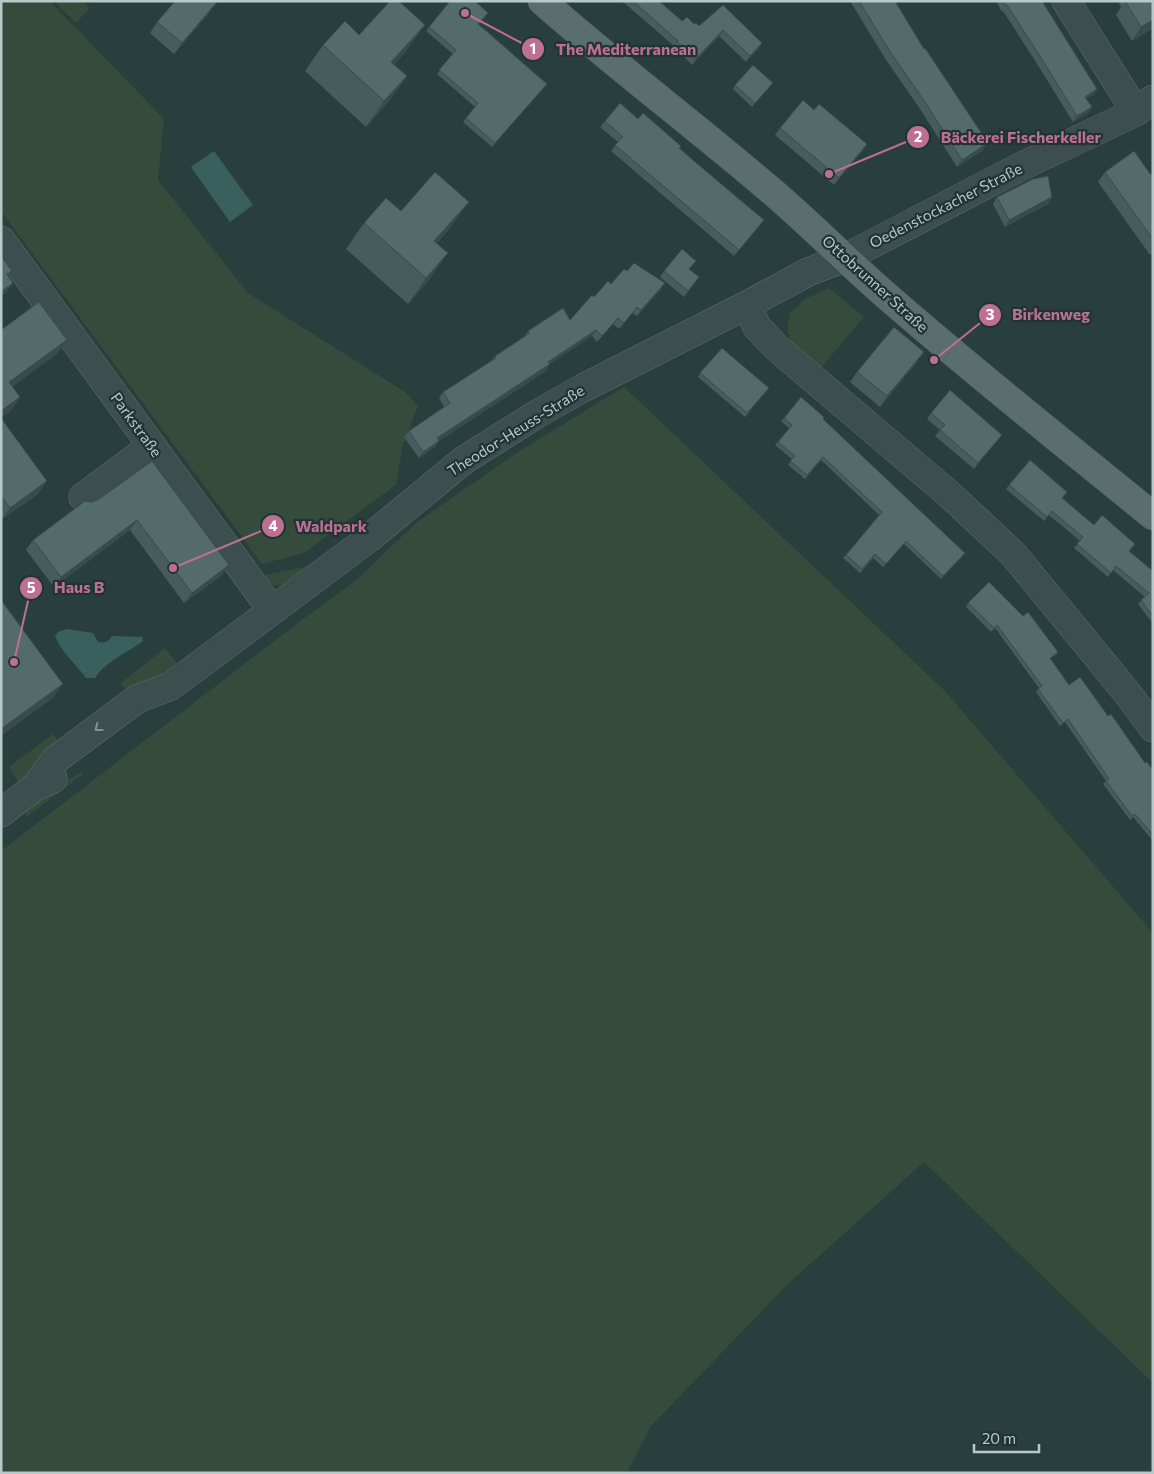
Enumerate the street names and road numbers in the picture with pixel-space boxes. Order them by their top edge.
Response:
street label: Oedenstockacher Straße [866,159,1025,251]
street label: Ottobrunner Straße [819,231,932,336]
street label: Theodor-Heuss-Straße [444,381,587,480]
street label: Parkstraße [107,389,166,460]

